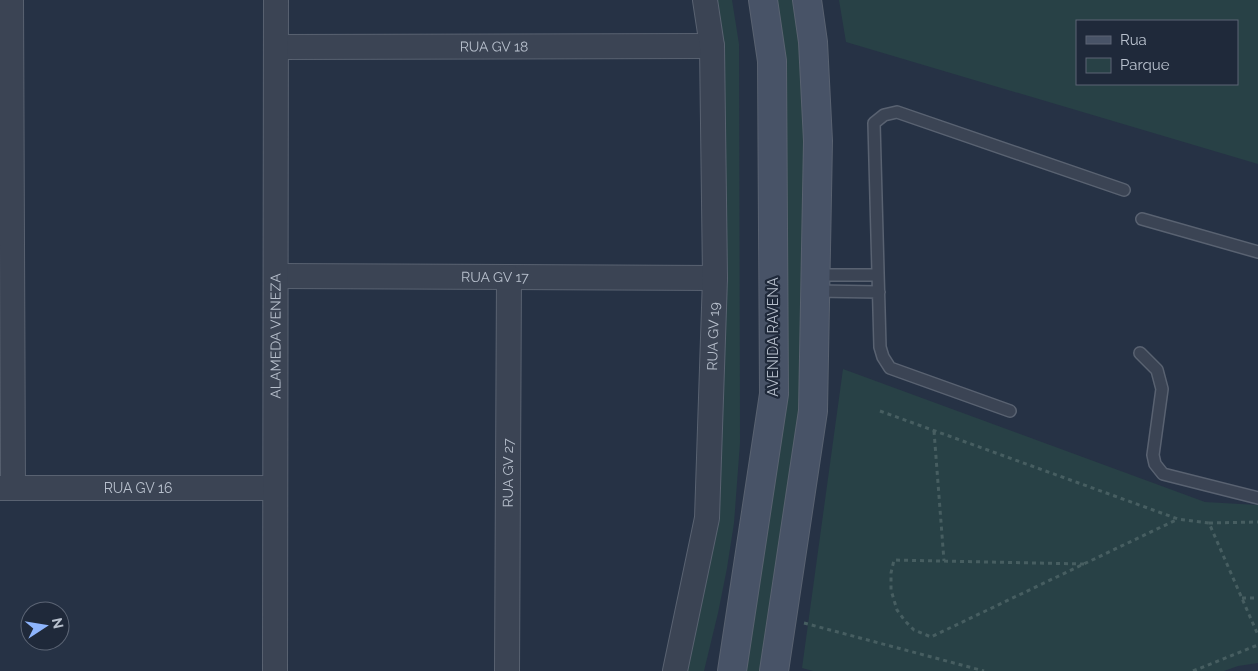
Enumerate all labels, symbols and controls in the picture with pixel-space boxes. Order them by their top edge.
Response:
legend [1076,20,1238,85]
text: Rua [1120,31,1147,49]
street label: RUA GV 18 [460,38,528,55]
text: Parque [1120,56,1170,74]
street label: RUA GV 17 [461,269,529,285]
street label: ALAMEDA VENEZA [267,273,284,399]
street label: AVENIDA RAVENA [765,277,781,397]
street label: RUA GV 19 [704,302,722,371]
street label: RUA GV 27 [500,438,516,508]
street label: RUA GV 16 [104,480,172,496]
north arrow [20,601,70,651]
text: N [49,616,67,630]

